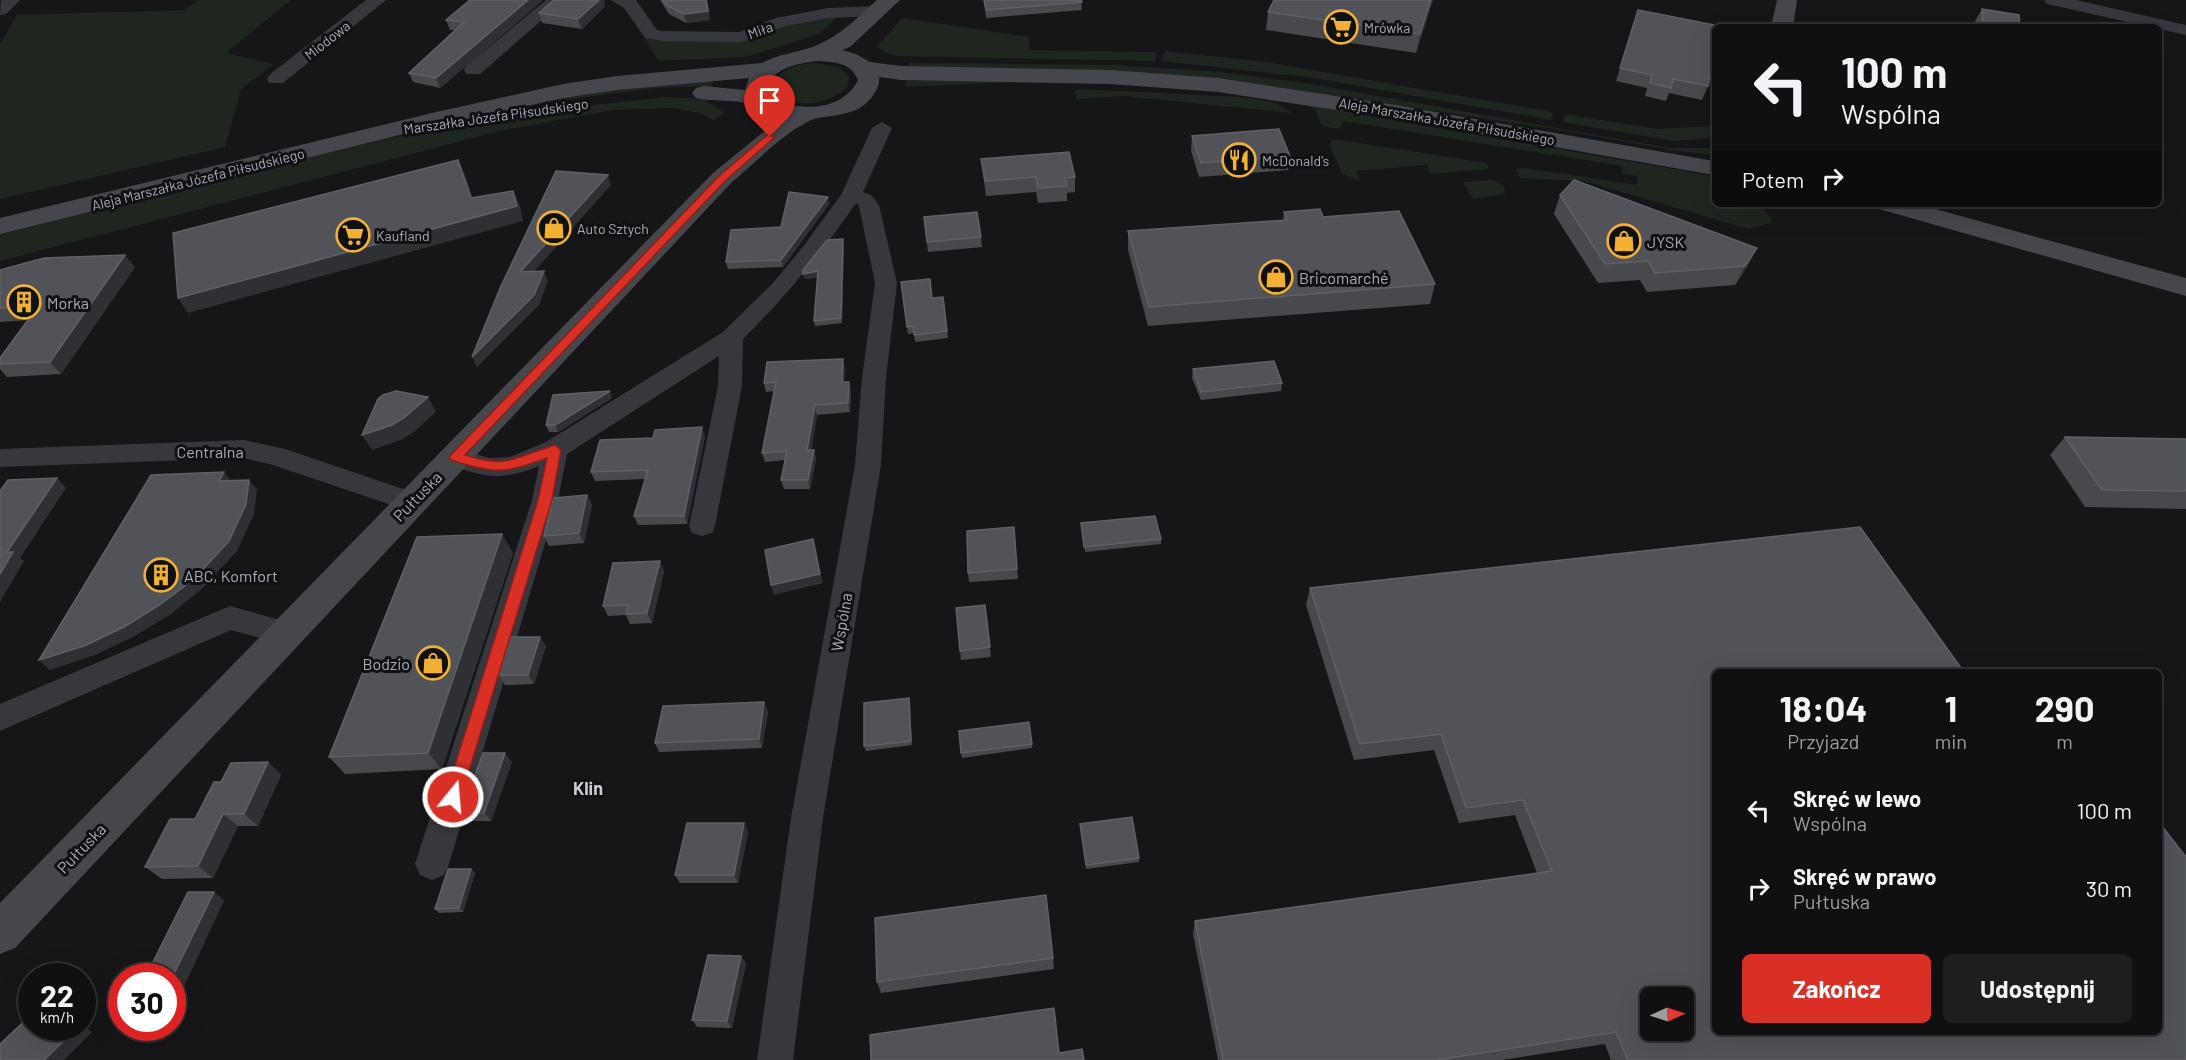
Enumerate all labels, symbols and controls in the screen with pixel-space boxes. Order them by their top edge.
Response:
supermarket icon: Mrówka [1323,9,1359,45]
street label: Miodowa [301,17,353,63]
street label: Miła [745,18,775,42]
place label: Mrówka [1364,19,1410,36]
text: 100 m [1841,46,1947,96]
icon: left [1742,48,1820,126]
pin [744,75,795,137]
icon: arrive [753,84,786,117]
street label: Aleja Marszałka Józefa Piłsudskiego [1338,94,1556,148]
street label: Marszałka Józefa Piłsudskiego [403,95,589,137]
text: Wspólna [1841,97,1941,129]
restaurant icon: McDonald's [1221,142,1257,178]
street label: Aleja Marszałka Józefa Piłsudskiego [90,144,306,214]
place label: McDonald's [1262,152,1330,169]
icon: right [1816,162,1849,195]
text: Potem [1742,166,1804,192]
shop icon: Auto Sztych [536,210,572,246]
supermarket icon: Kaufland [335,217,371,253]
place label: Auto Sztych [577,220,649,237]
shop icon: JYSK [1606,223,1642,259]
place label: Kaufland [376,227,430,244]
place label: JYSK [1647,232,1684,251]
shop icon: Bricomarché [1258,259,1294,295]
place label: Bricomarché [1299,268,1388,287]
building icon: Morka [6,284,42,320]
place label: Morka [47,293,89,312]
street label: Centralna [176,442,244,461]
street label: Pułtuska [389,467,445,525]
building icon: ABC, Komfort [143,557,179,593]
place label: ABC, Komfort [184,566,278,585]
street label: Wspólna [827,591,855,653]
shop icon: Bodzio [415,645,451,681]
place label: Bodzio [363,654,410,673]
text: 18:04 [1780,686,1867,729]
text: 1 [1945,686,1957,729]
text: 290 [2035,686,2094,729]
text: Przyjazd [1787,729,1859,753]
text: min [1935,729,1967,753]
text: m [2056,729,2073,753]
position arrow [421,765,485,829]
district label: Klin [573,777,603,799]
text: Skręć w lewo [1793,785,1921,811]
icon: left [1742,794,1775,827]
text: 100 m [2077,797,2132,823]
text: Wspólna [1793,811,1867,835]
street label: Pułtuska [53,819,109,877]
text: Skręć w prawo [1793,863,1937,889]
icon: right [1742,872,1775,905]
text: 30 m [2086,875,2132,901]
text: Pułtuska [1793,889,1870,913]
button: Zakończ [1742,954,1931,1023]
button: Udostępnij [1943,954,2132,1023]
speed limit sign: 30 [108,963,186,1041]
text: 22 [40,977,74,1013]
north arrow [1640,987,1694,1041]
map controls [1640,987,1694,1041]
text: km/h [40,1008,74,1026]

